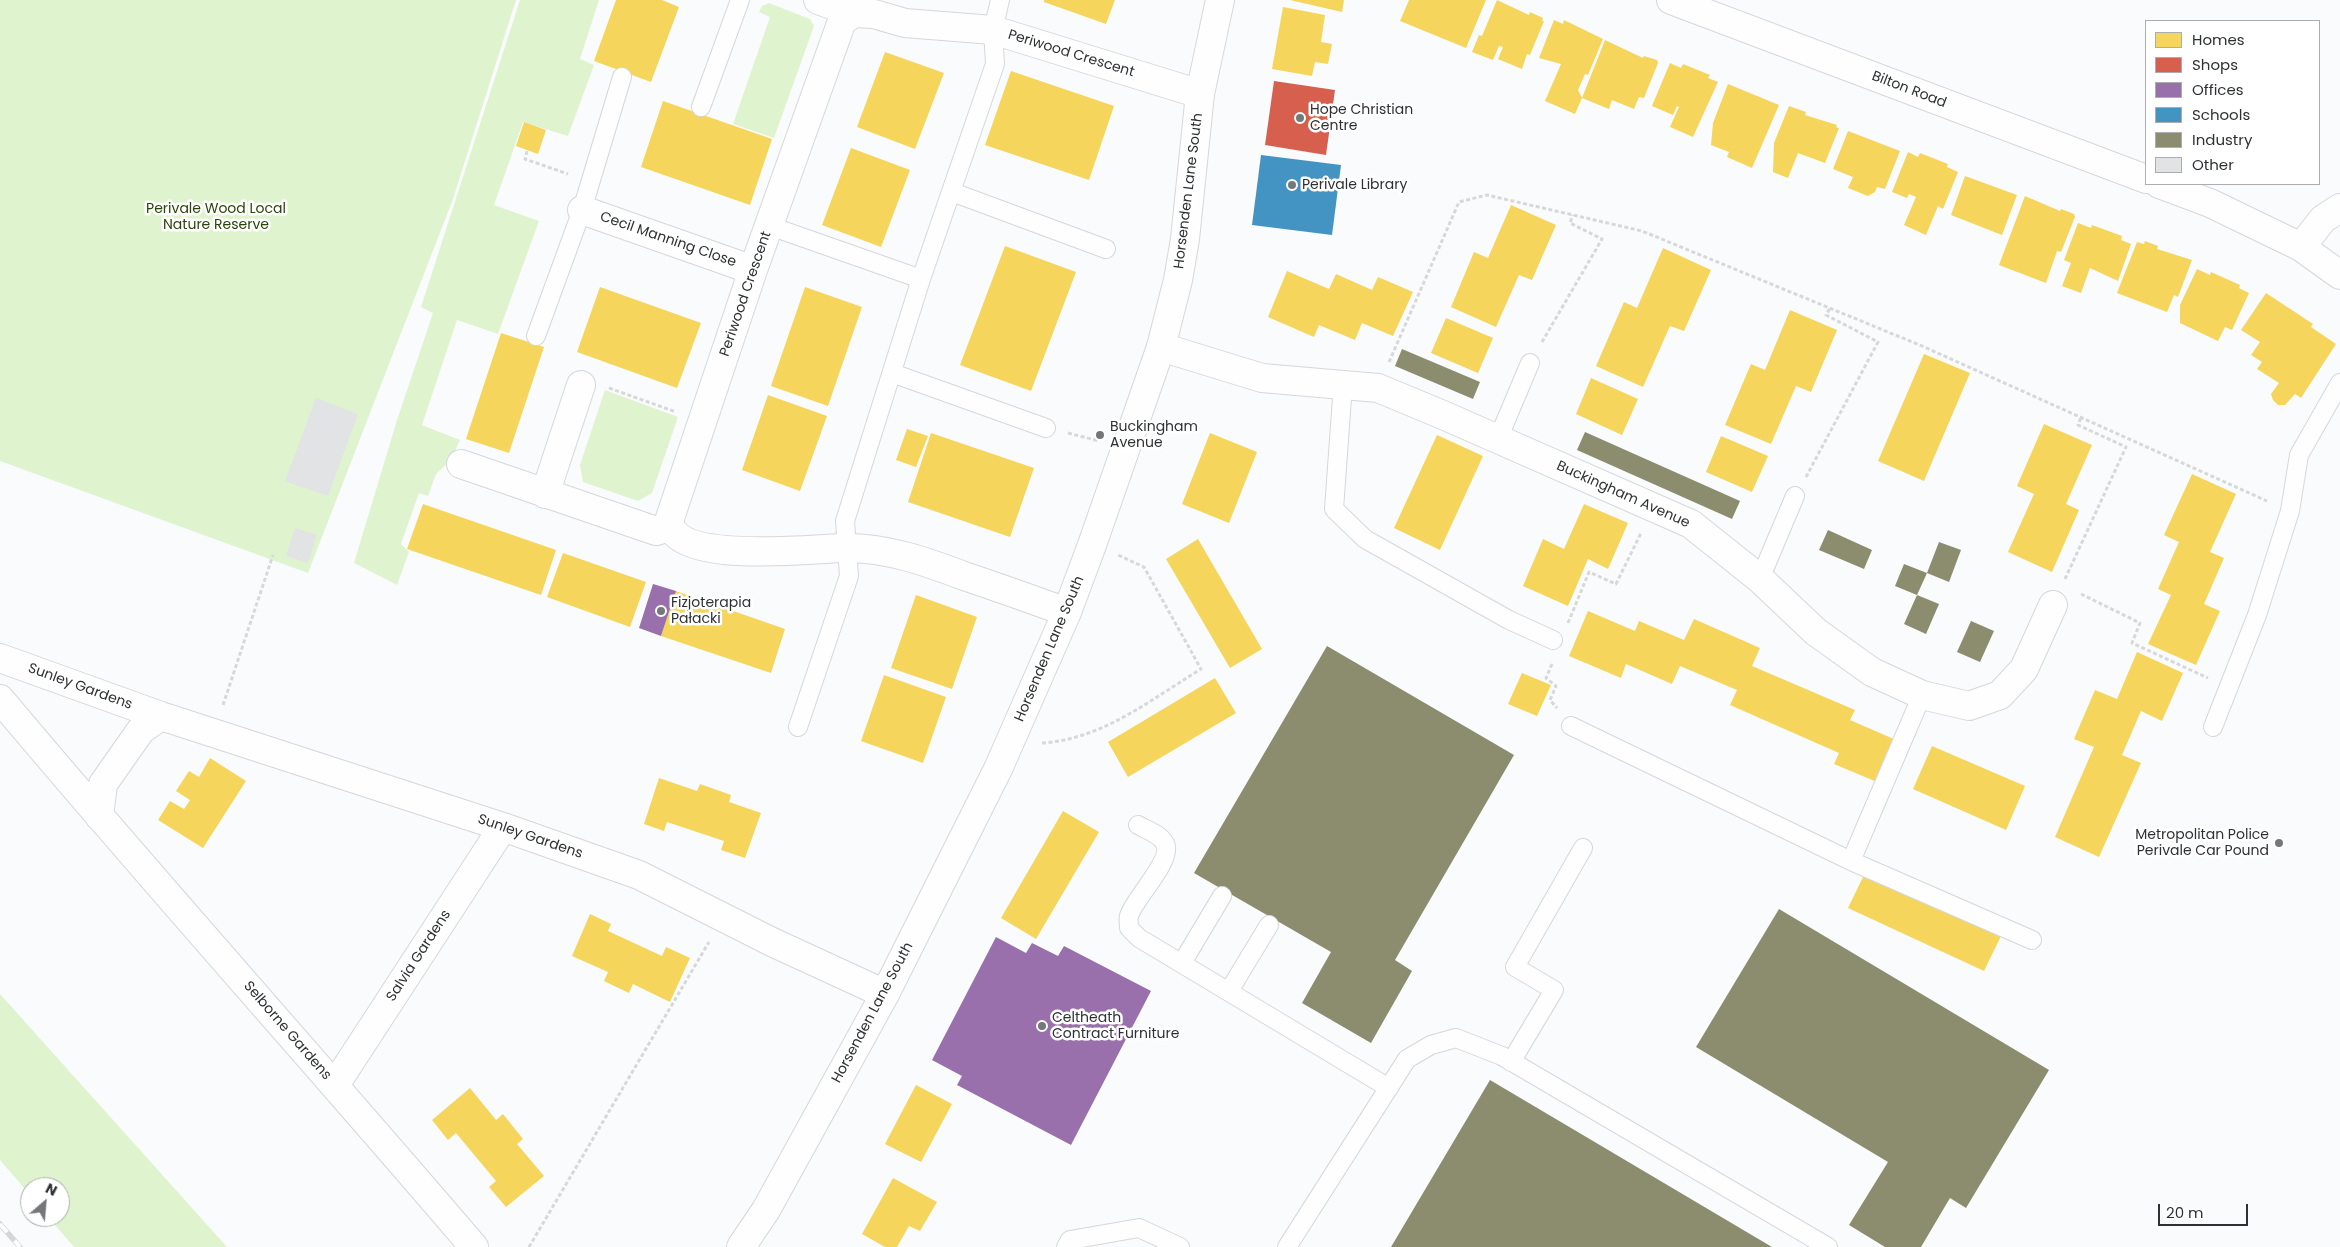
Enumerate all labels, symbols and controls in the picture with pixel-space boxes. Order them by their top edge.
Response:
legend [2145,20,2320,185]
street label: Periwood Crescent [1006,27,1136,81]
text: Homes [2192,29,2245,50]
text: Shops [2192,54,2238,75]
street label: Bilton Road [1869,68,1949,112]
text: Offices [2192,79,2244,100]
place label: Hope Christian Centre [1310,102,1413,134]
text: Schools [2192,104,2250,125]
street label: Horsenden Lane South [1171,112,1207,270]
marker: Hope Christian Centre [1294,112,1306,124]
text: Industry [2192,129,2252,150]
text: Other [2192,154,2234,175]
place label: Perivale Library [1302,177,1407,193]
marker: Perivale Library [1286,179,1298,191]
park label: Perivale Wood Local Nature Reserve [146,201,286,233]
street label: Cecil Manning Close [598,209,738,271]
street label: Periwood Crescent [717,229,775,359]
place label: Buckingham Avenue [1110,419,1198,452]
marker: Buckingham Avenue [1094,429,1106,441]
street label: Buckingham Avenue [1554,458,1692,532]
street label: Horsenden Lane South [1012,574,1088,724]
place label: Fizjoterapia Pałacki [671,595,751,628]
marker: Fizjoterapia Pałacki [655,605,667,617]
street label: Sunley Gardens [26,660,134,714]
street label: Sunley Gardens [475,811,585,863]
place label: Metropolitan Police Perivale Car Pound [2135,827,2269,860]
marker: Metropolitan Police Perivale Car Pound [2273,837,2285,849]
street label: Salvia Gardens [383,907,455,1005]
street label: Horsenden Lane South [829,940,917,1086]
street label: Selborne Gardens [240,978,334,1084]
place label: Celtheath Contract Furniture [1052,1010,1179,1042]
marker: Celtheath Contract Furniture [1036,1020,1048,1032]
north arrow [20,1177,70,1227]
text: N [42,1178,61,1201]
scale bar [2160,1194,2250,1226]
text: 20 m [2166,1202,2204,1223]

